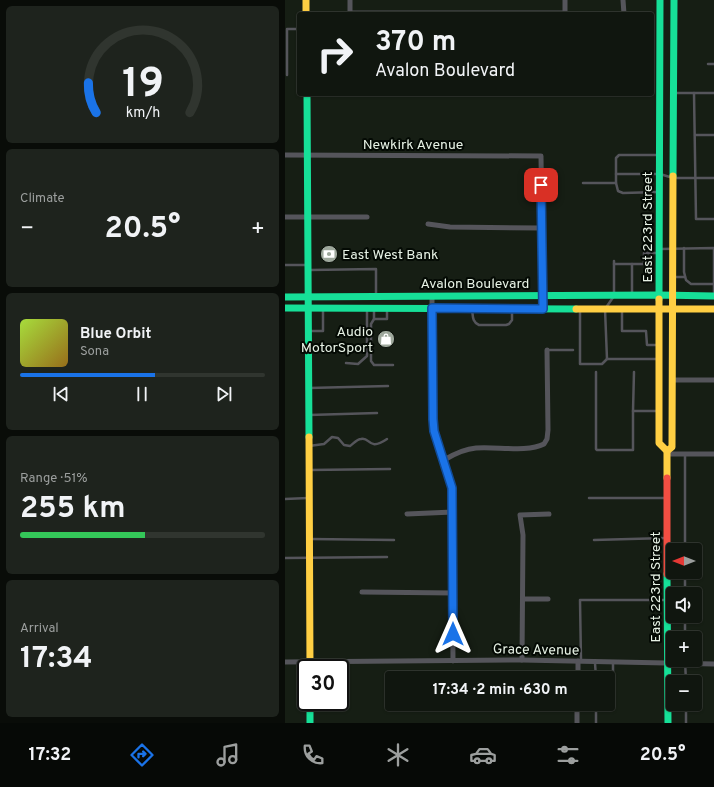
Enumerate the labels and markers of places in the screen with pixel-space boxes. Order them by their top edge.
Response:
pin [524,168,558,202]
bank icon: East West Bank [319,244,339,264]
place label: East West Bank [342,247,438,264]
place label: Audio MotorSport [301,324,373,357]
shop icon: Audio MotorSport [376,329,396,349]

